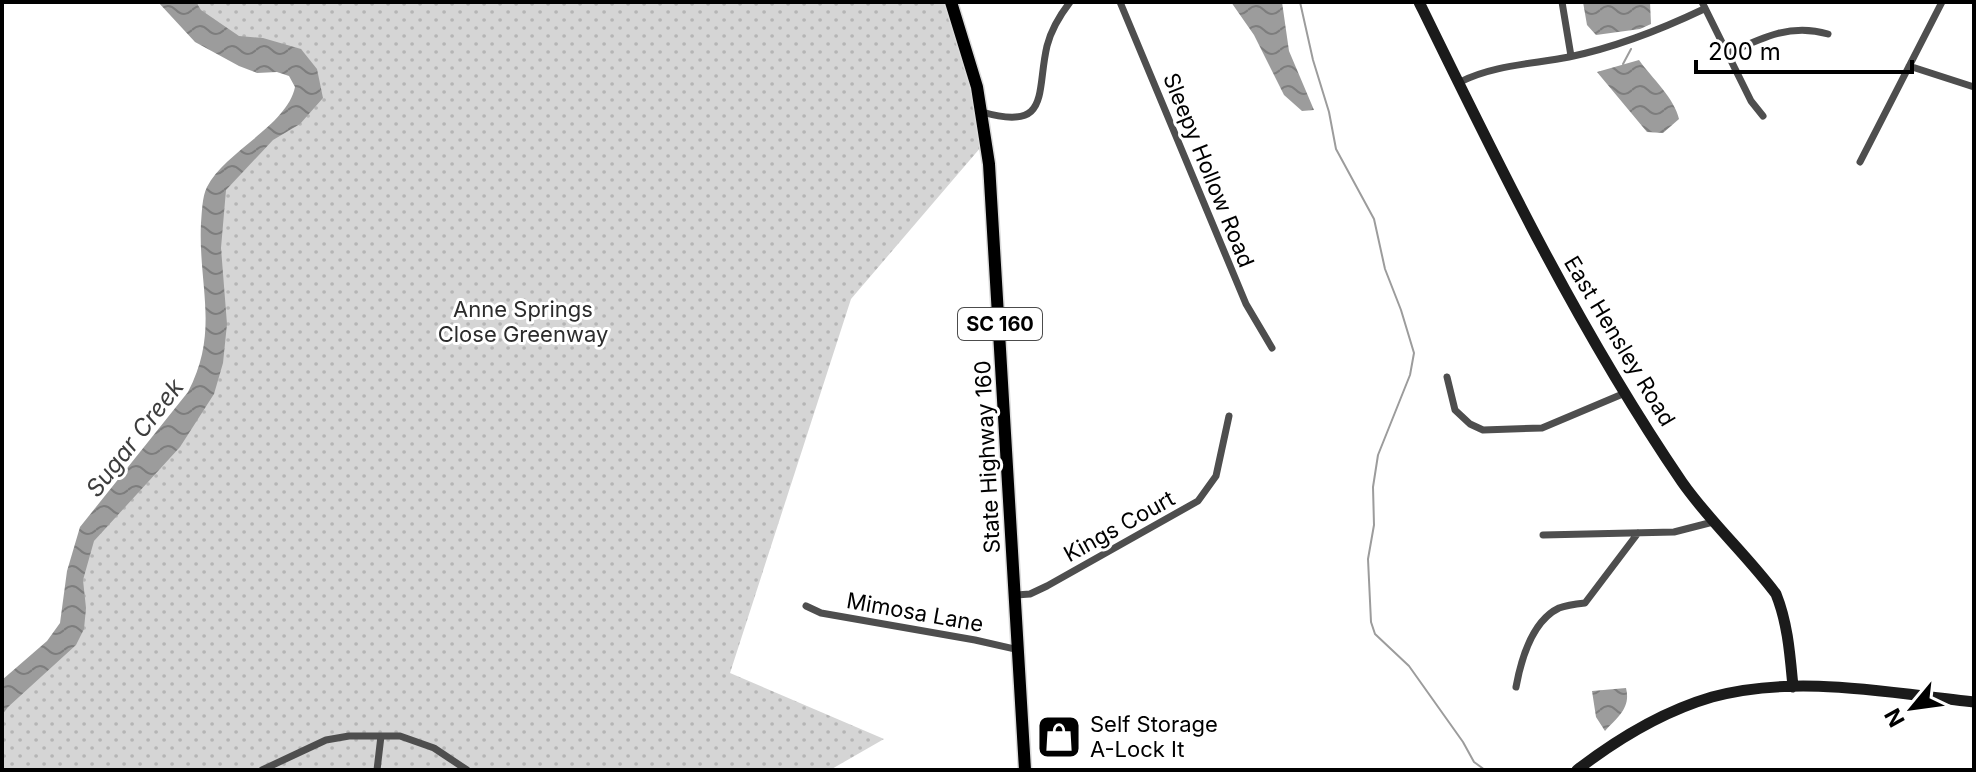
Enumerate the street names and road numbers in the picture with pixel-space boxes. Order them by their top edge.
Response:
street label: Sleepy Hollow Road [1158,69,1260,271]
street label: East Hensley Road [1559,251,1681,431]
road number: SC 160 [958,308,1042,340]
street label: State Highway 160 [969,360,1005,554]
street label: Kings Court [1059,485,1179,567]
street label: Mimosa Lane [845,587,985,637]

